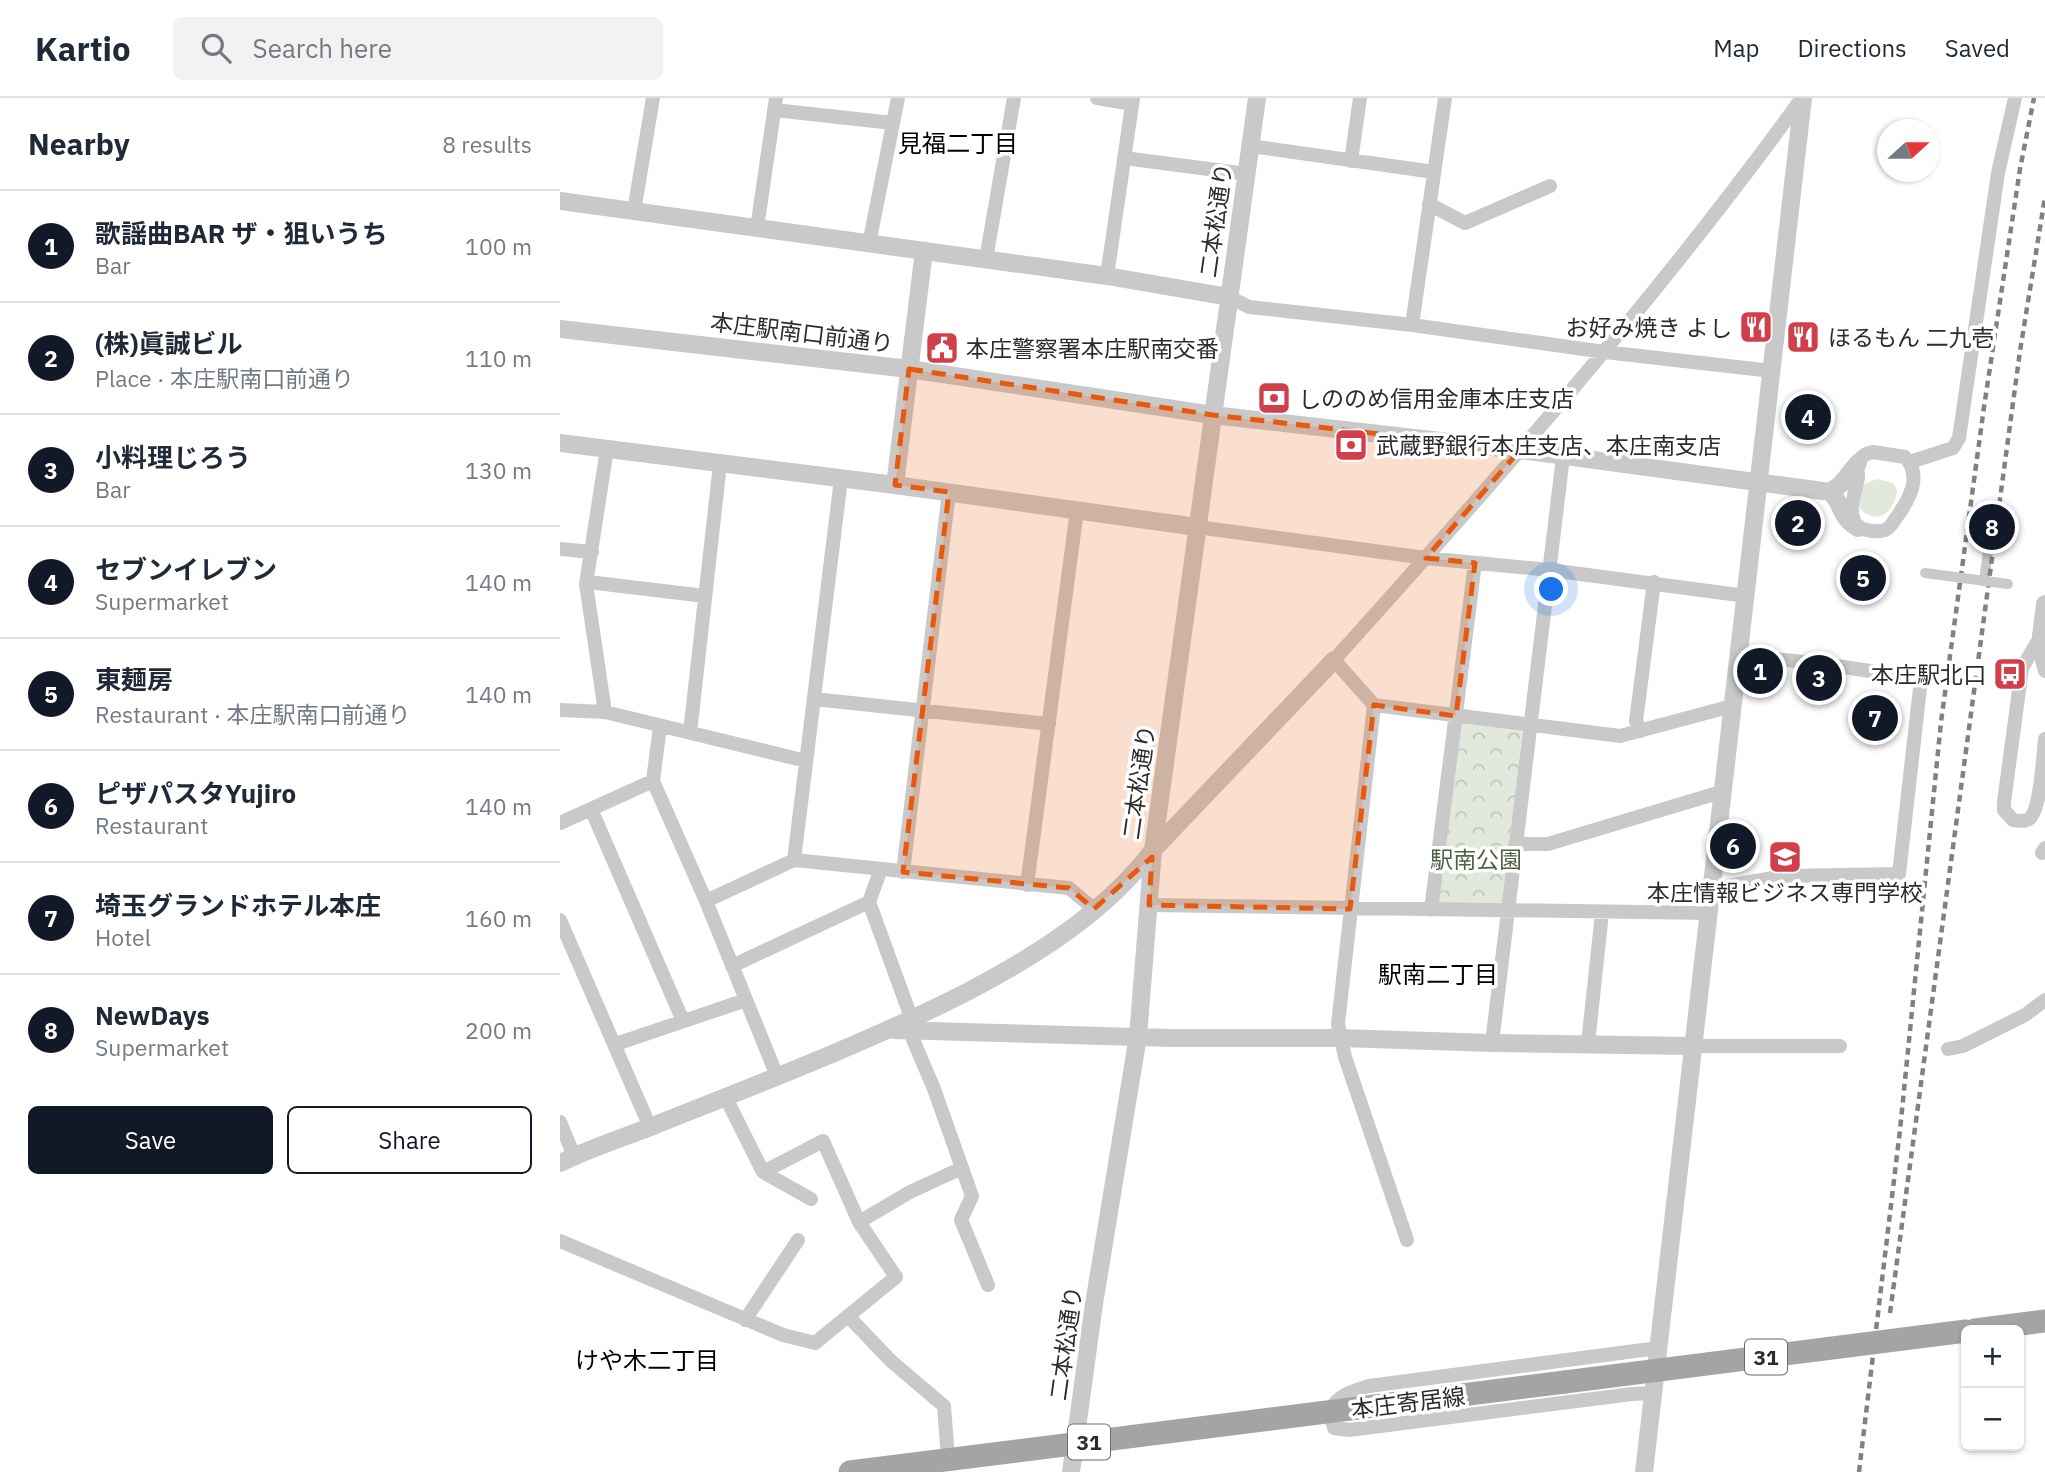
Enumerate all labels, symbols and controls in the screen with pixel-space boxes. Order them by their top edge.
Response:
search box [173,17,663,80]
text: Kartio [35,27,131,70]
icon: search [197,29,235,67]
text: Search here [253,31,392,65]
text: Map [1713,32,1759,64]
text: Directions [1797,32,1907,64]
text: Saved [1945,32,2010,64]
north arrow [1877,119,1940,182]
text: Nearby [28,124,130,163]
district label: 見福二丁目 [898,127,1018,159]
text: 8 results [442,129,532,159]
street label: 二本松通り [1192,161,1238,279]
text: 歌謡曲BAR ザ・狙いうち [95,216,387,250]
text: 1 [44,231,58,261]
text: 100 m [465,231,532,261]
text: Bar [95,250,131,280]
street label: 本庄駅南口前通り [709,306,895,358]
restaurant icon: お好み焼き よし [1737,308,1775,346]
place label: お好み焼き よし [1566,312,1732,342]
restaurant icon: ほるもん 二九壱 [1784,318,1822,356]
place label: ほるもん 二九壱 [1828,322,1994,352]
text: (株)眞誠ビル [95,326,243,360]
public building icon: 本庄警察署本庄駅南交番 [923,329,961,367]
place label: 本庄警察署本庄駅南交番 [966,333,1219,363]
text: 2 [44,343,58,373]
text: 110 m [465,343,532,373]
text: Place · 本庄駅南口前通り [95,363,354,393]
bank icon: しののめ信用金庫本庄支店 [1255,379,1293,417]
place label: しののめ信用金庫本庄支店 [1298,383,1574,413]
pin: 4 [1785,391,1831,443]
bank icon: 武蔵野銀行本庄支店、本庄南支店 [1332,426,1370,464]
place label: 武蔵野銀行本庄支店、本庄南支店 [1376,430,1721,460]
text: 小料理じろう [95,440,251,474]
text: 3 [44,455,58,485]
text: 130 m [465,455,532,485]
text: Bar [95,474,131,504]
pin: 2 [1775,497,1821,549]
pin: 8 [1969,501,2015,553]
text: セブンイレブン [95,552,277,586]
pin: 5 [1840,552,1886,604]
text: 4 [44,567,58,597]
text: 140 m [465,567,532,597]
your location [1534,572,1568,606]
text: Supermarket [95,586,229,616]
pin: 1 [1737,645,1783,697]
pin: 3 [1796,652,1842,704]
bus stop icon: 本庄駅北口 [1991,655,2029,693]
place label: 本庄駅北口 [1871,659,1986,689]
text: 東麺房 [95,662,173,696]
text: 5 [44,679,58,709]
text: 140 m [465,679,532,709]
pin: 7 [1852,692,1898,744]
text: Restaurant · 本庄駅南口前通り [95,699,411,729]
street label: 二本松通り [1115,723,1161,841]
text: ピザパスタYujiro [95,776,296,810]
text: 6 [44,791,58,821]
text: 140 m [465,791,532,821]
text: Restaurant [95,810,208,840]
pin: 6 [1710,820,1756,872]
school or university icon: 本庄情報ビジネス専門学校 [1766,838,1804,876]
park label: 駅南公園 [1430,844,1522,874]
place label: 本庄情報ビジネス専門学校 [1647,877,1923,907]
text: 埼玉グランドホテル本庄 [95,888,381,922]
text: 7 [44,903,58,933]
text: 160 m [465,903,532,933]
text: Hotel [95,922,151,952]
district label: 駅南二丁目 [1378,958,1498,990]
text: NewDays [95,998,210,1032]
text: 8 [44,1015,58,1045]
text: 200 m [465,1015,532,1045]
text: Supermarket [95,1032,229,1062]
button: Save [28,1106,273,1174]
button: Share [287,1106,532,1174]
street label: 二本松通り [1042,1284,1088,1402]
map controls [1961,1325,2024,1451]
button: + [1961,1325,2024,1388]
road number: 31 [1745,1340,1787,1374]
district label: けや木二丁目 [575,1344,719,1376]
street label: 本庄寄居線 [1349,1380,1467,1424]
button: − [1961,1388,2024,1451]
road number: 31 [1068,1424,1110,1460]

